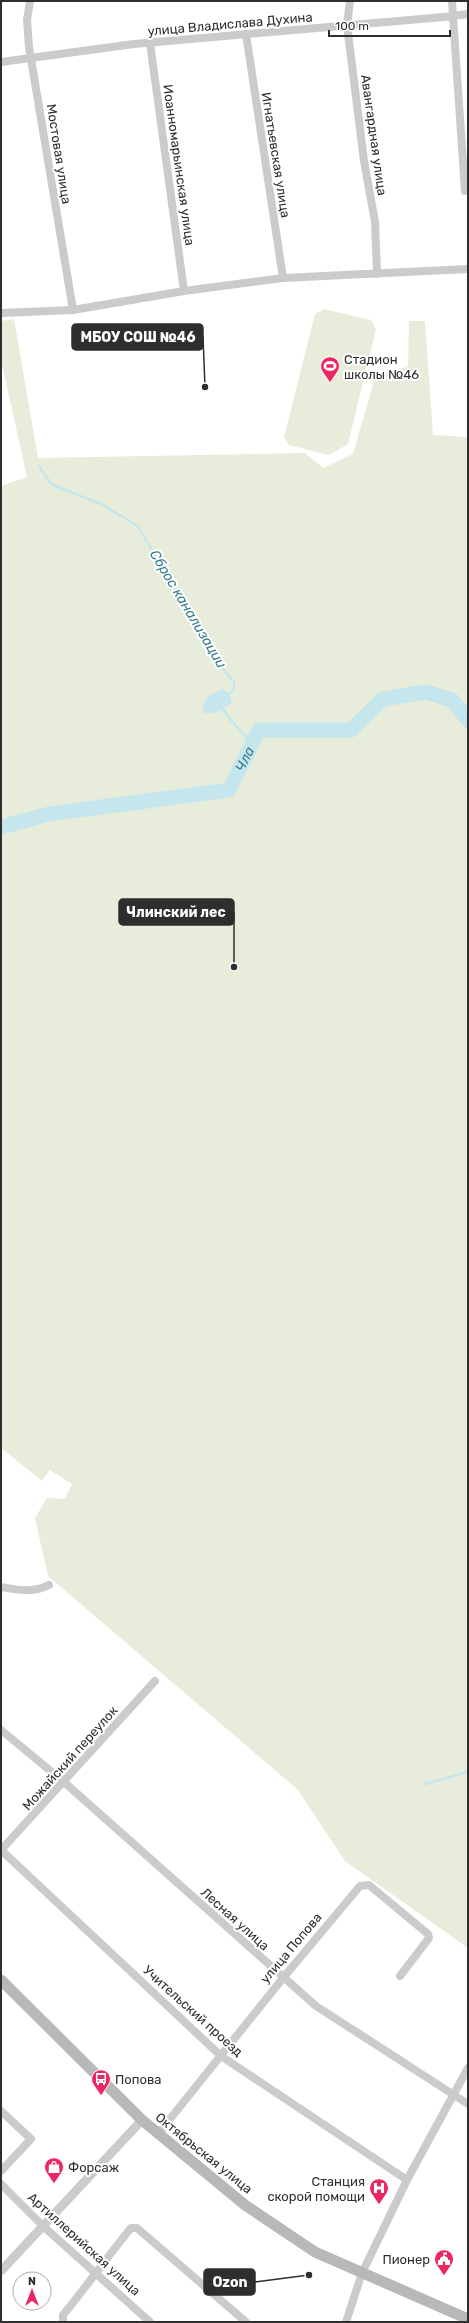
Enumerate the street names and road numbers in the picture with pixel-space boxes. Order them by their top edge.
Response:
street label: улица Владислава Духина [147,9,313,39]
street label: Авангардная улица [358,73,390,197]
street label: Иоанномарьинская улица [160,83,198,247]
street label: Игнатьевская улица [259,91,293,219]
street label: Мостовая улица [44,103,74,205]
street label: Можайский переулок [19,1703,121,1813]
street label: Лесная улица [198,1885,272,1953]
street label: улица Попова [257,1910,325,1986]
street label: Учительский проезд [140,1962,246,2060]
street label: Октябрьская улица [153,2109,255,2197]
street label: Артиллерийская улица [25,2190,143,2298]

